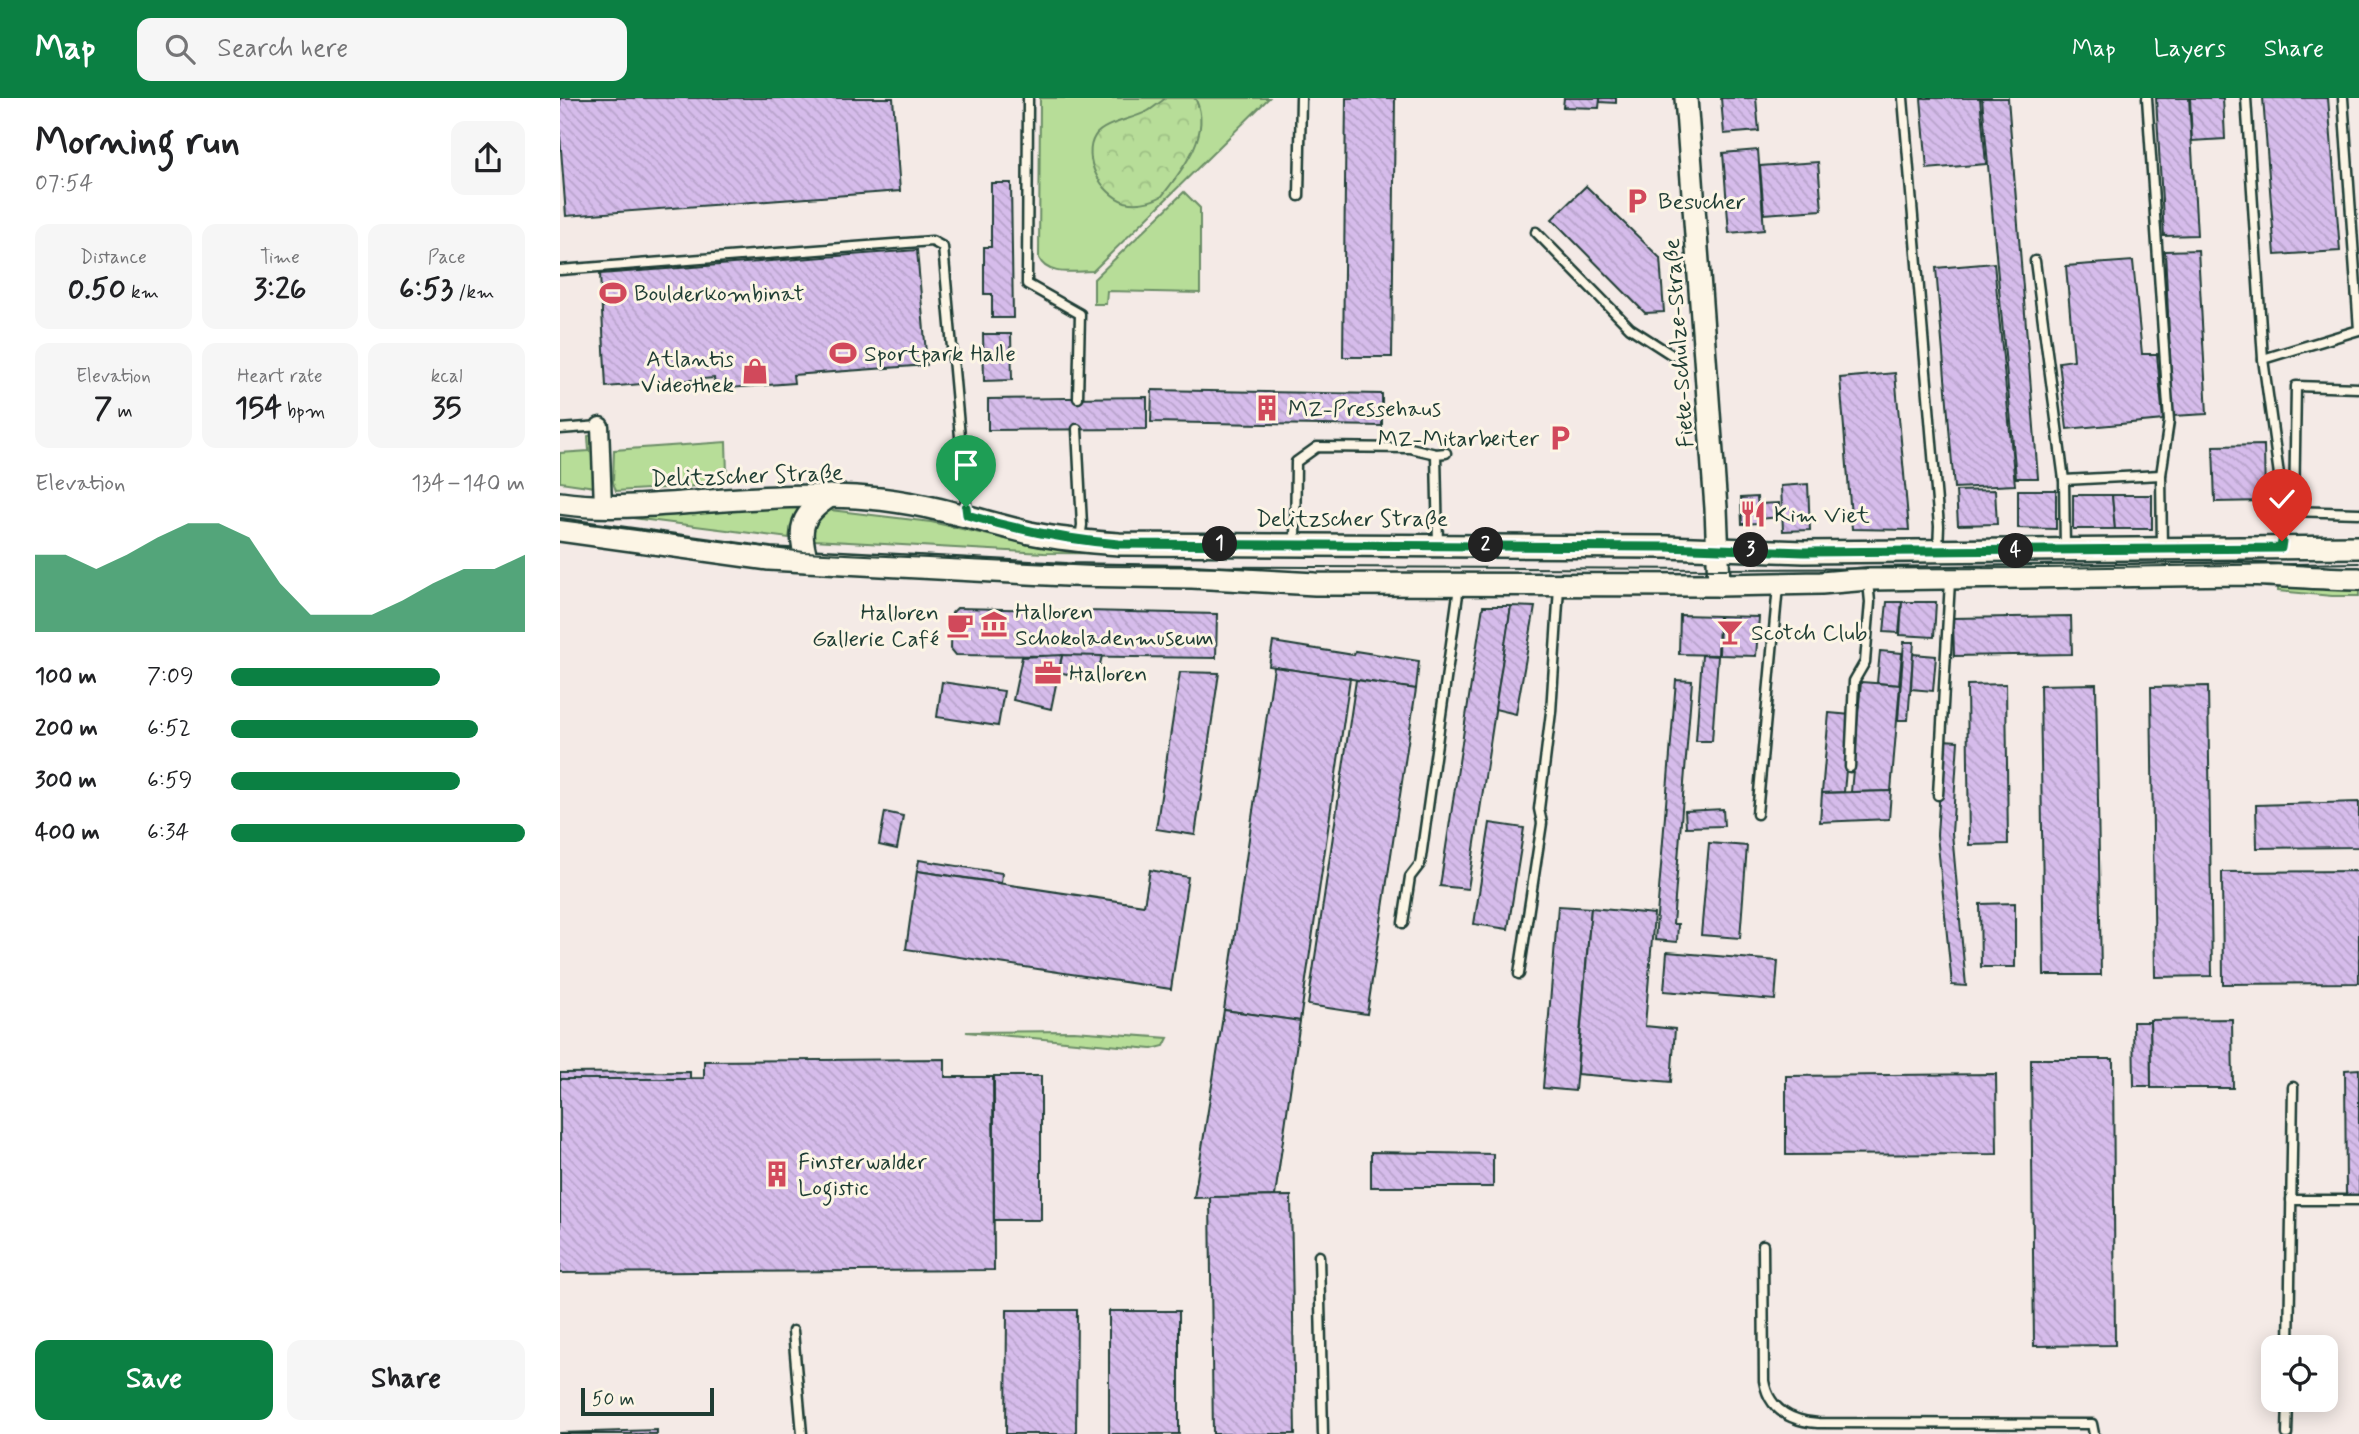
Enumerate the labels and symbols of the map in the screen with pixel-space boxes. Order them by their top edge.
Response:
parking icon: Besucher [1622,186,1652,216]
place label: Besucher [1658,188,1746,218]
street label: Fiete-Schulze-Straße [1658,237,1702,449]
sports icon: Boulderkombinat [598,278,628,308]
place label: Boulderkombinat [634,280,805,310]
sports icon: Sportpark Halle [828,338,858,368]
place label: Sportpark Halle [864,340,1016,370]
place label: Atlantis Videothek [641,345,734,401]
shop icon: Atlantis Videothek [740,356,770,386]
building icon: MZ-Pressehaus [1252,393,1282,423]
place label: MZ-Pressehaus [1288,395,1441,425]
parking icon: MZ-Mitarbeiter [1545,423,1575,453]
place label: MZ-Mitarbeiter [1378,425,1539,455]
pin [936,435,996,507]
street label: Delitzscher Straße [650,459,844,495]
pin [2252,469,2312,541]
restaurant icon: Kim Viet [1738,499,1768,529]
place label: Kim Viet [1774,501,1870,531]
street label: Delitzscher Straße [1256,505,1448,535]
pin: 1 [1202,526,1238,562]
pin: 2 [1468,528,1504,562]
pin: 3 [1734,532,1768,568]
pin: 4 [1998,533,2034,568]
place label: Halloren Schokoladenmuseum [1015,598,1214,654]
place label: Halloren Gallerie Café [812,599,939,655]
museum icon: Halloren Schokoladenmuseum [979,609,1009,639]
cafe icon: Halloren Gallerie Café [945,610,975,640]
bar icon: Scotch Club [1715,617,1745,647]
place label: Scotch Club [1751,619,1867,649]
office icon: Halloren [1033,658,1063,688]
place label: Halloren [1069,660,1147,690]
place label: Finsterwalder Logistic [798,1148,927,1206]
building icon: Finsterwalder Logistic [762,1159,792,1189]
scale bar [581,1385,714,1417]

